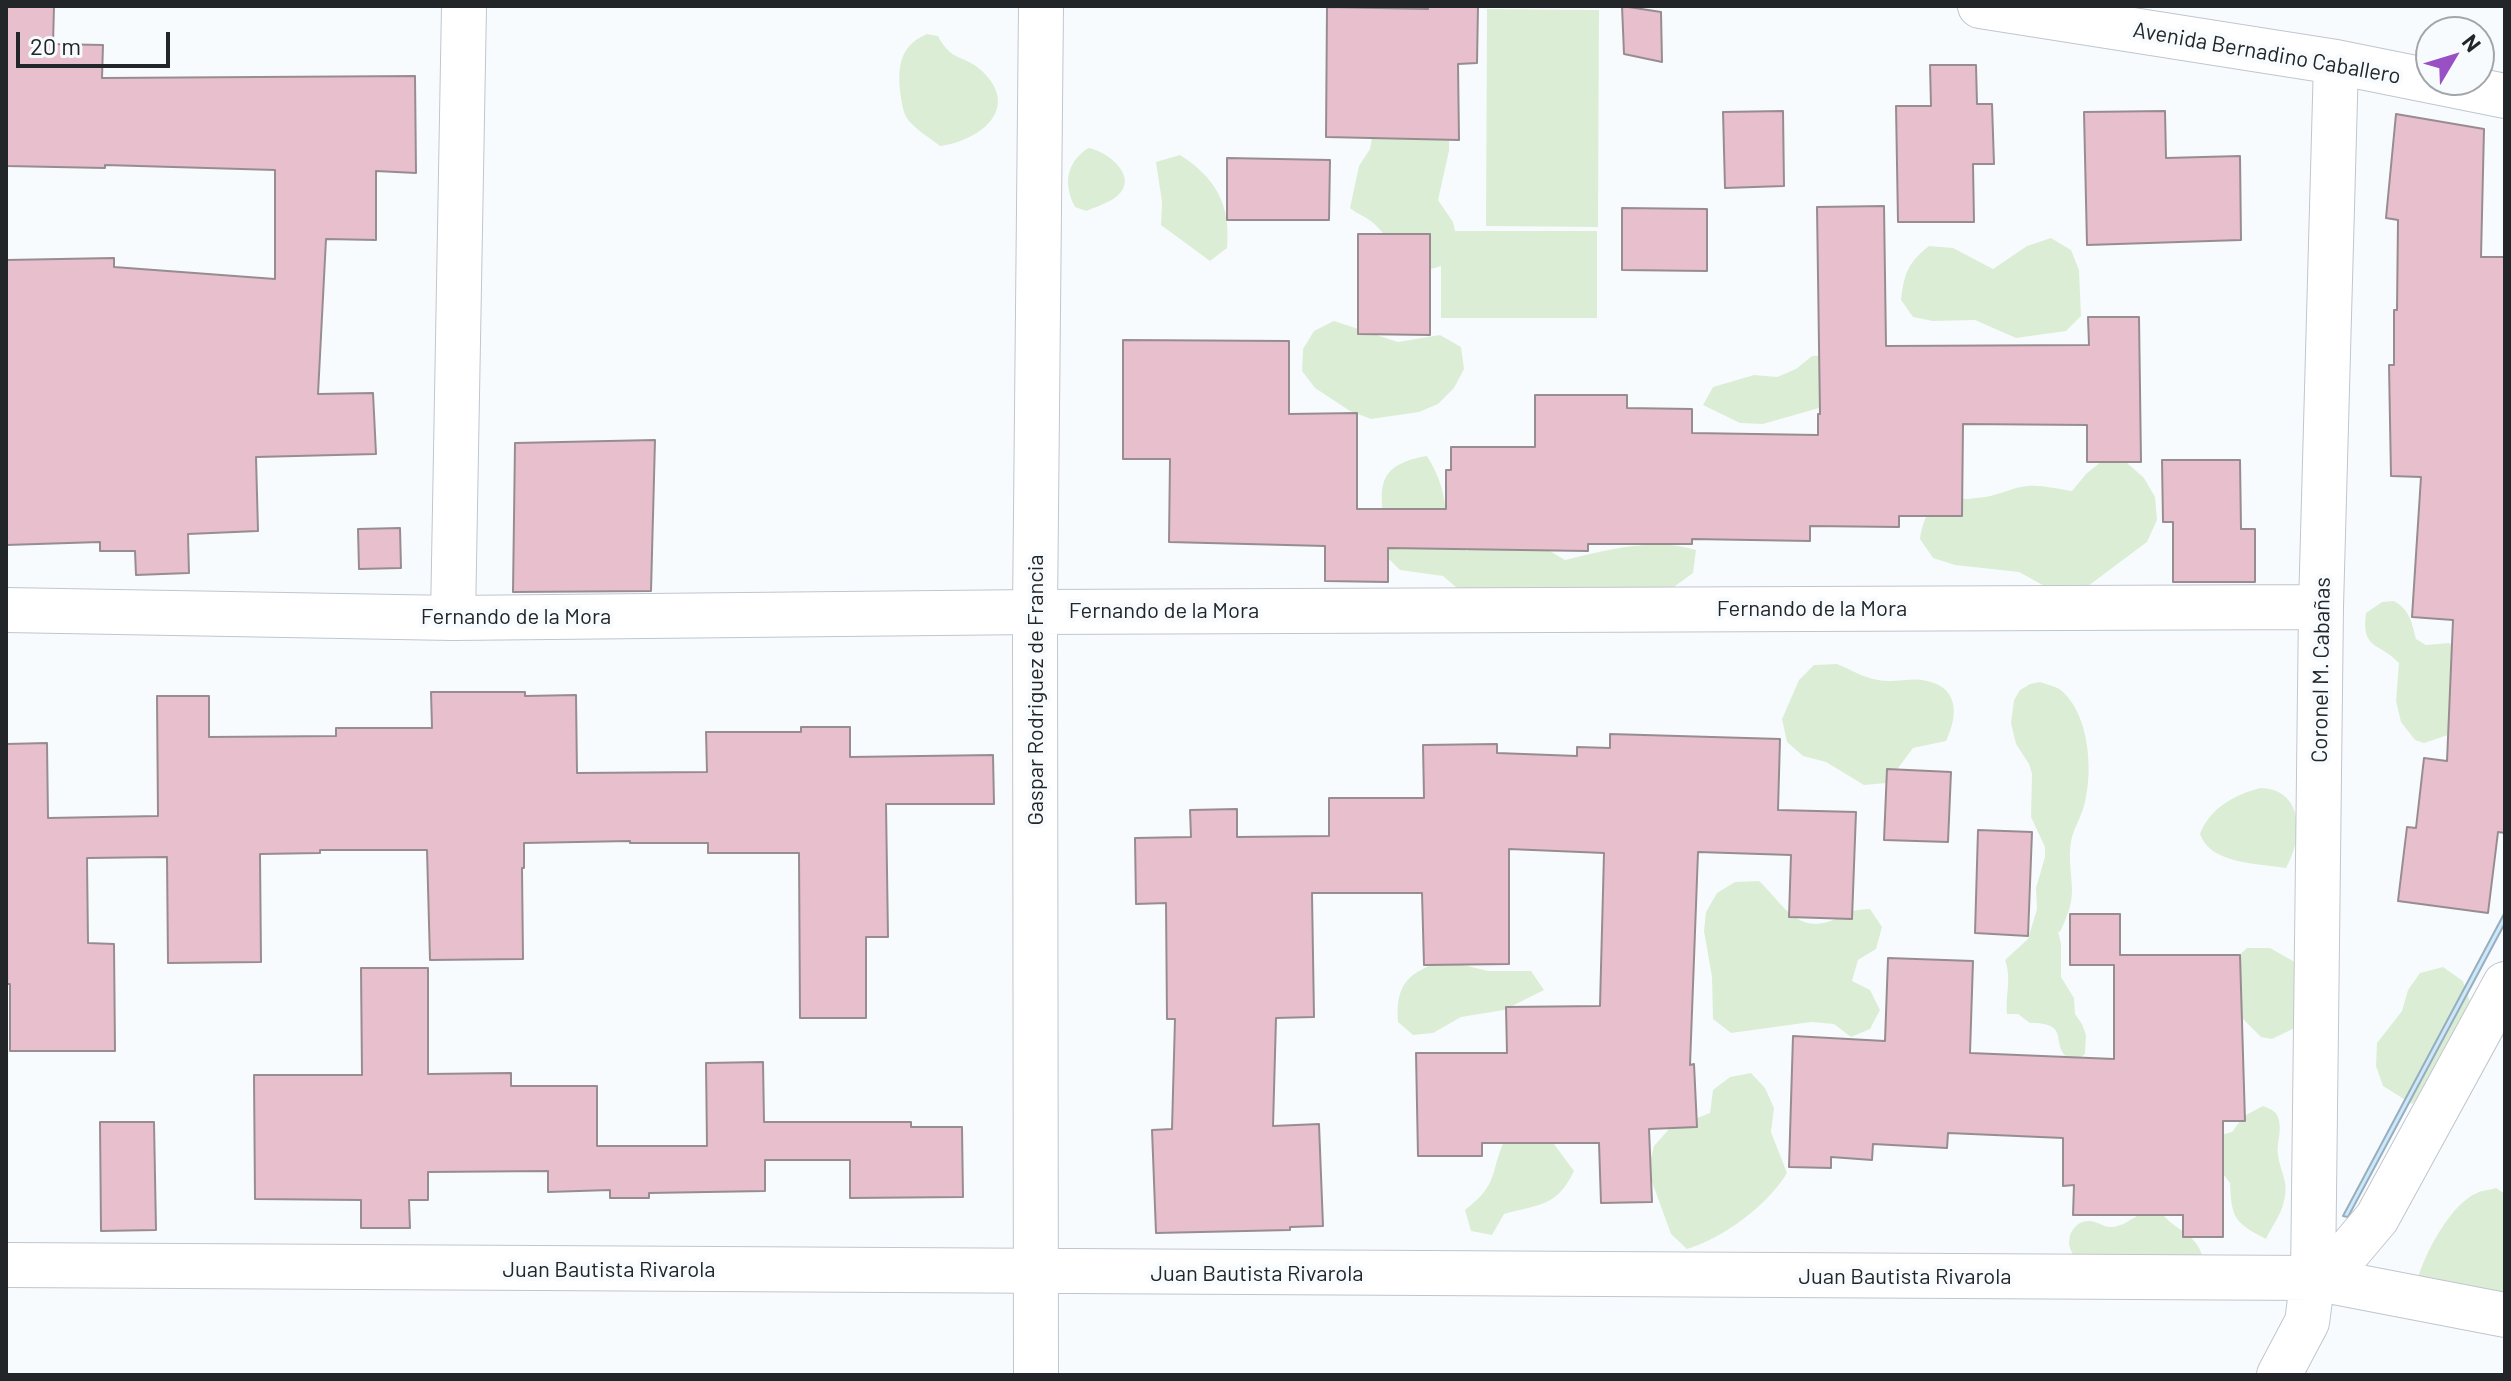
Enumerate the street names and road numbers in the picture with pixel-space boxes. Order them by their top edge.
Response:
street label: Avenida Bernadino Caballero [2131,16,2403,90]
street label: Gaspar Rodriguez de Francia [1023,554,1049,826]
street label: Coronel M. Cabañas [2306,577,2336,763]
street label: Fernando de la Mora [1717,596,1907,622]
street label: Fernando de la Mora [1069,598,1259,624]
street label: Fernando de la Mora [421,604,611,630]
street label: Juan Bautista Rivarola [502,1257,716,1283]
street label: Juan Bautista Rivarola [1150,1261,1364,1287]
street label: Juan Bautista Rivarola [1798,1264,2012,1290]

